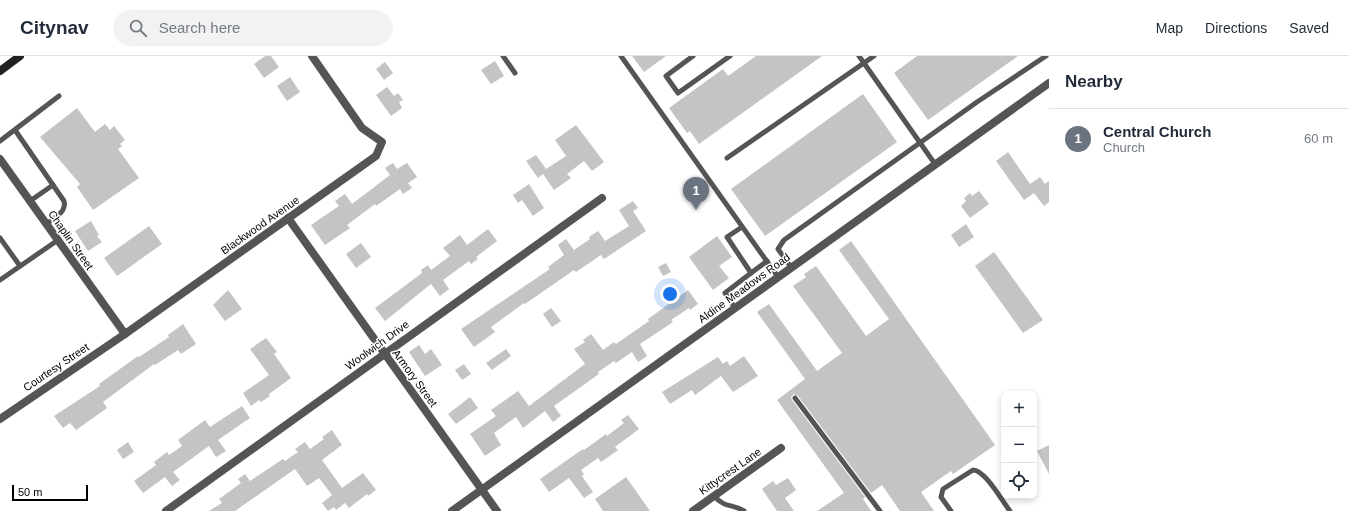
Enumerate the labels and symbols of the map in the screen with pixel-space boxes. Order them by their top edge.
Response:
pin: 1 [683,177,709,210]
street label: Blackwood Avenue [219,193,301,257]
street label: Chaplin Street [46,208,96,272]
street label: Aldine Meadows Road [696,251,792,325]
your location [660,284,680,304]
street label: Woolwich Drive [343,318,411,372]
street label: Courtesy Street [21,341,91,393]
street label: Armory Street [390,347,440,409]
street label: Kittycrest Lane [697,445,763,497]
scale bar [12,483,88,502]

